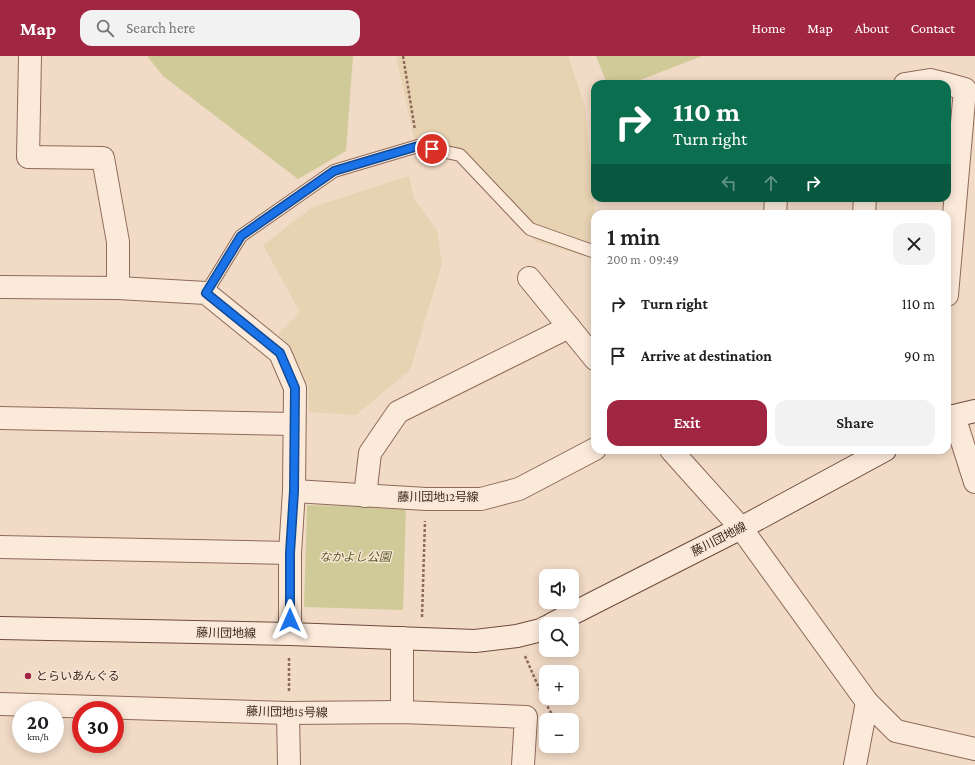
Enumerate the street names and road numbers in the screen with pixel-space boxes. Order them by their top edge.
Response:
street label: 藤川団地12号線 [397,490,479,504]
street label: 藤川団地線 [689,519,749,559]
street label: 藤川団地線 [196,625,256,641]
street label: 藤川団地15号線 [246,704,328,720]

